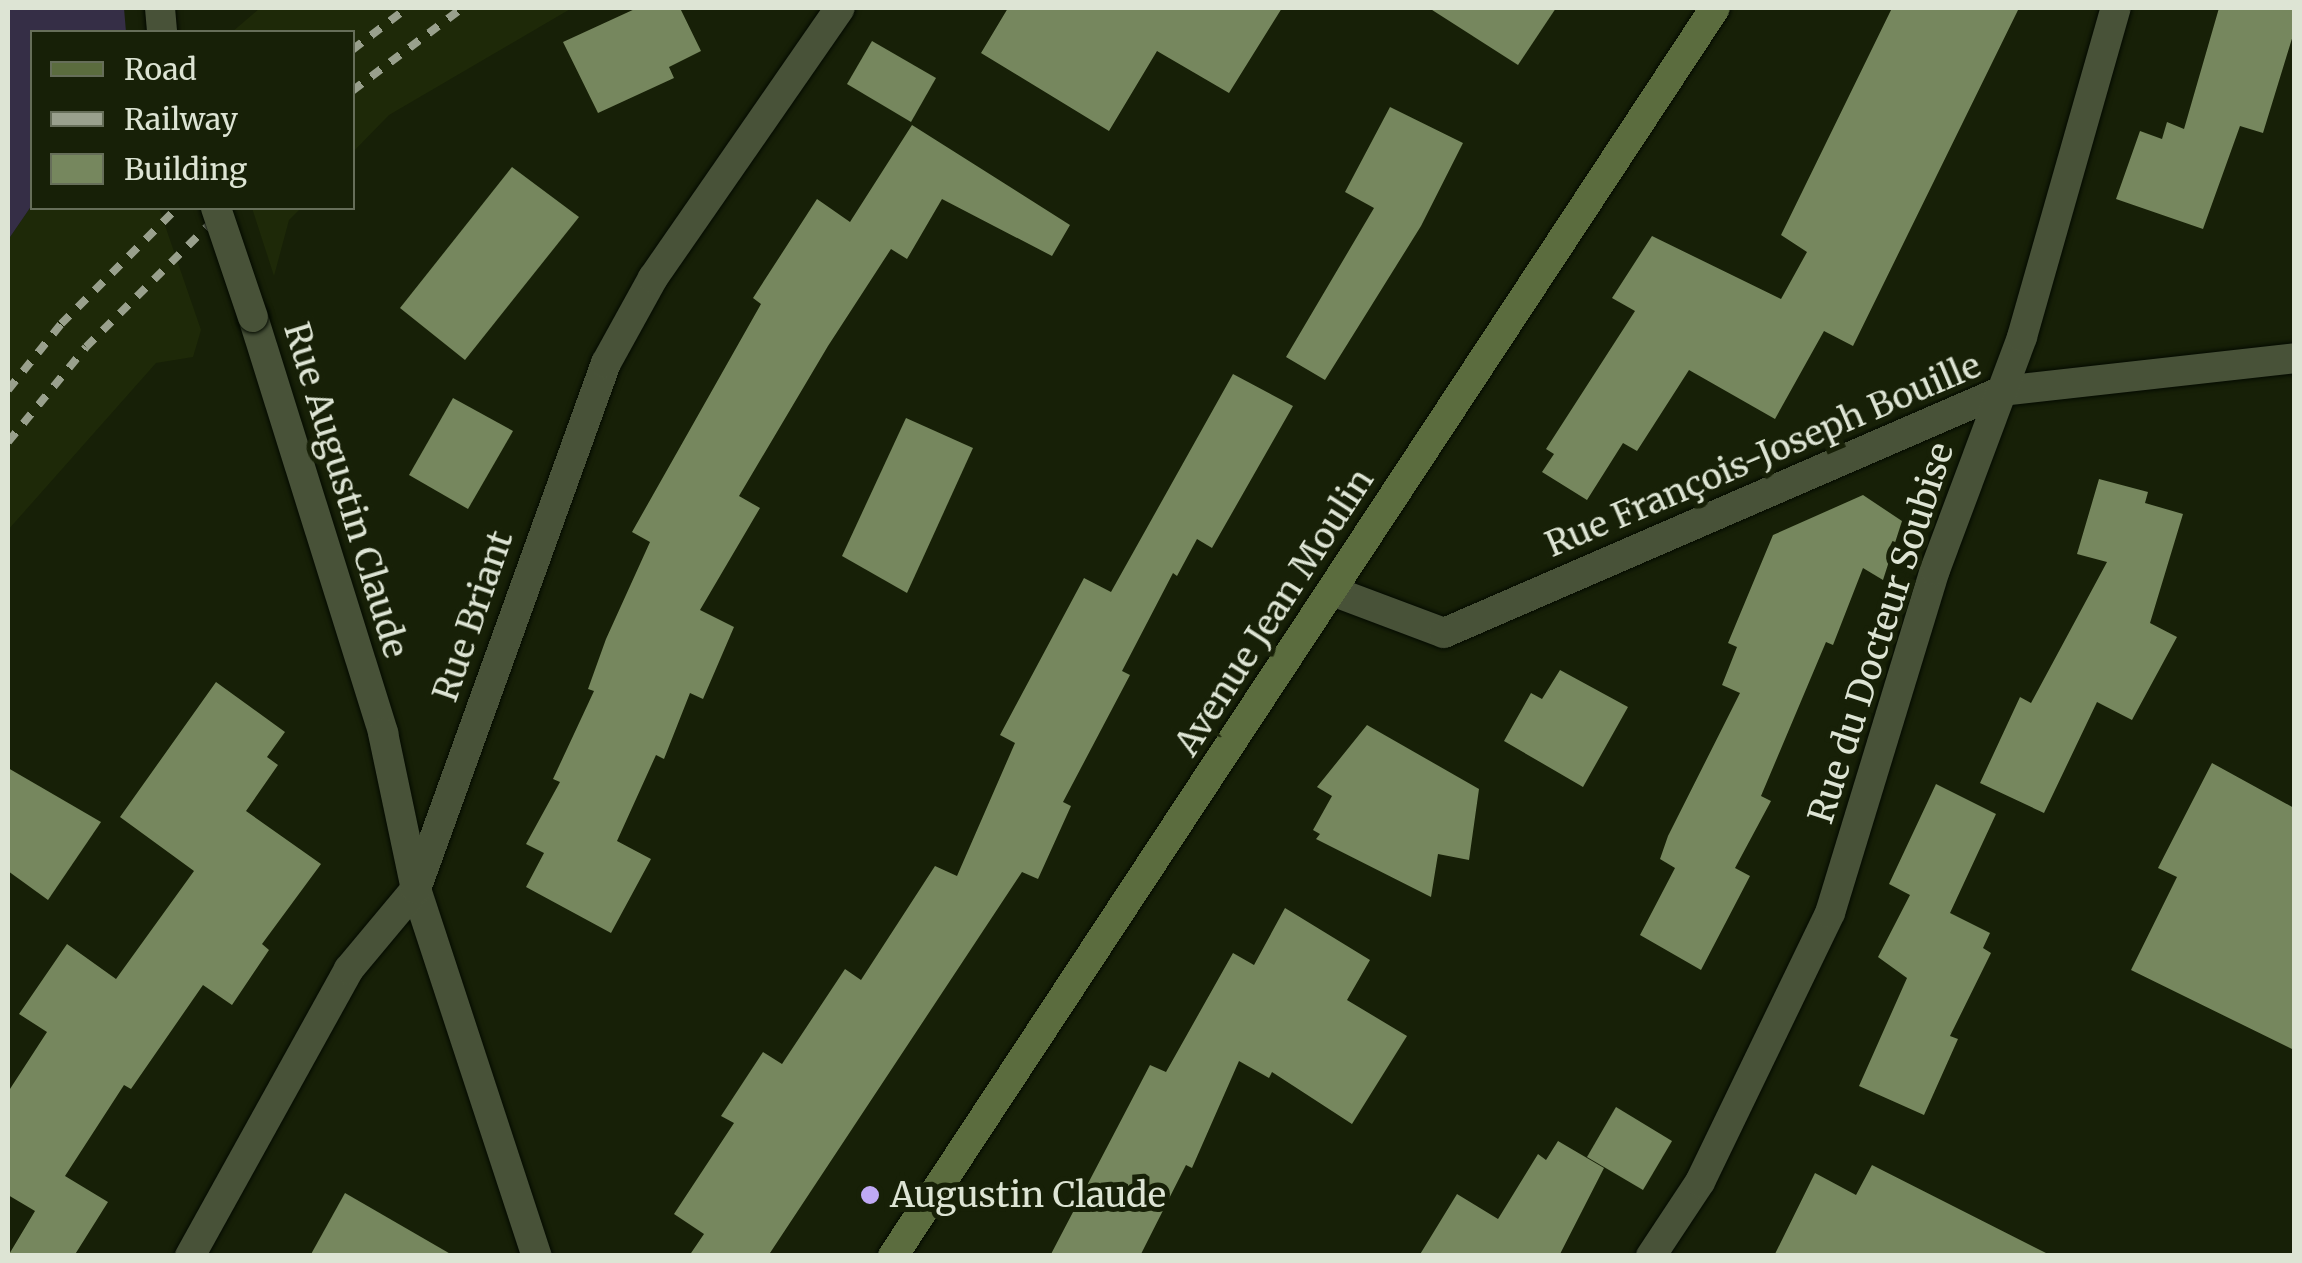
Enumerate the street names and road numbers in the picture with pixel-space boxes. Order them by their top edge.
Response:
street label: Rue Augustin Claude [275,317,417,663]
street label: Rue François-Joseph Bouille [1539,344,1987,566]
street label: Rue du Docteur Soubise [1800,438,1962,828]
street label: Avenue Jean Moulin [1166,461,1382,763]
street label: Rue Briant [424,525,522,707]

